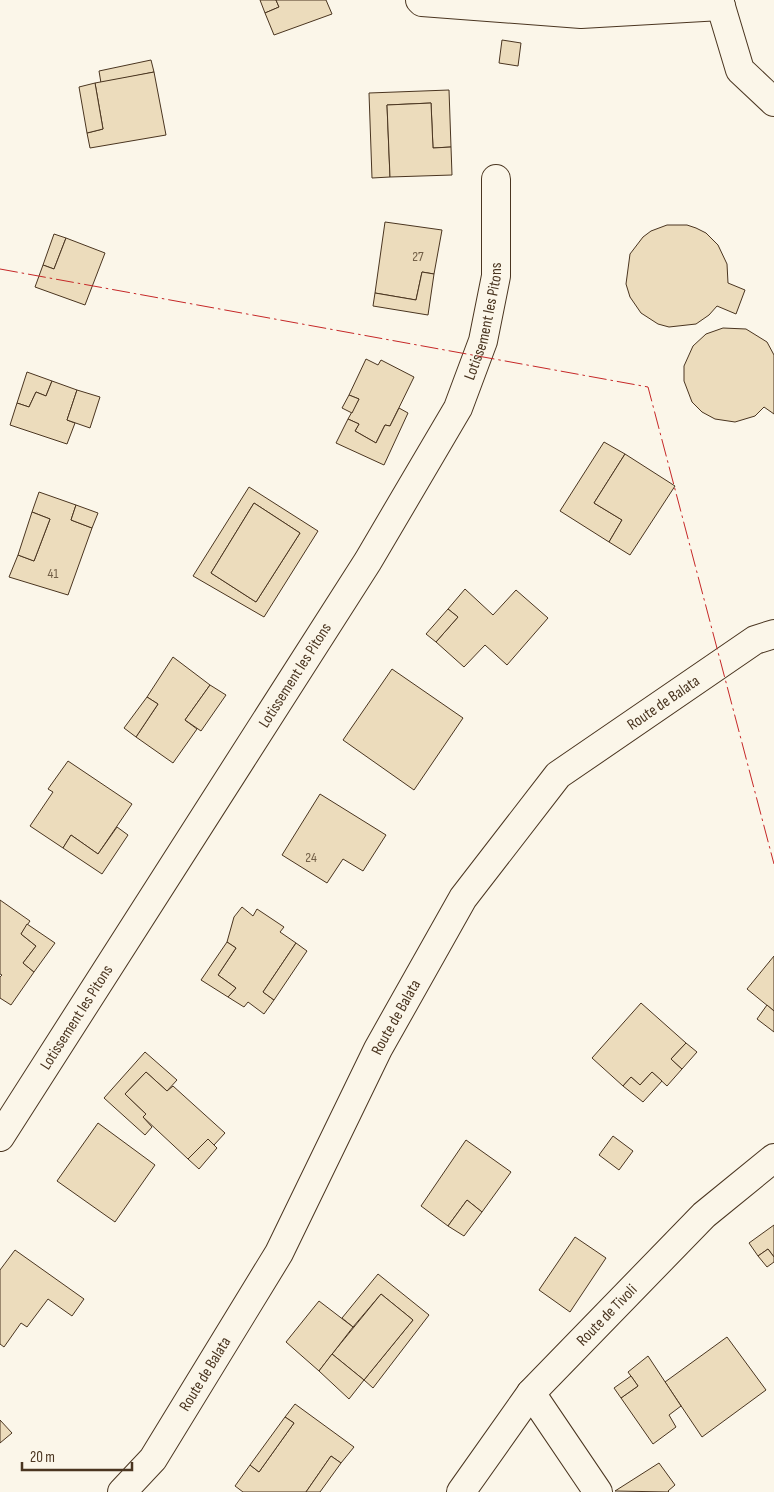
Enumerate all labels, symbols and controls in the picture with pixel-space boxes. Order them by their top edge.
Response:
house number: 27 [412,248,424,265]
street label: Lotissement les Pitons [460,262,506,383]
house number: 41 [48,565,58,582]
street label: Lotissement les Pitons [255,619,336,731]
street label: Route de Balata [624,671,703,734]
house number: 24 [305,849,317,866]
street label: Lotissement les Pitons [36,961,117,1073]
street label: Route de Balata [367,976,425,1058]
street label: Route de Tivoli [573,1280,641,1350]
street label: Route de Balata [175,1333,235,1414]
scale bar [22,1440,132,1472]
text: 20 m [30,1448,55,1467]

